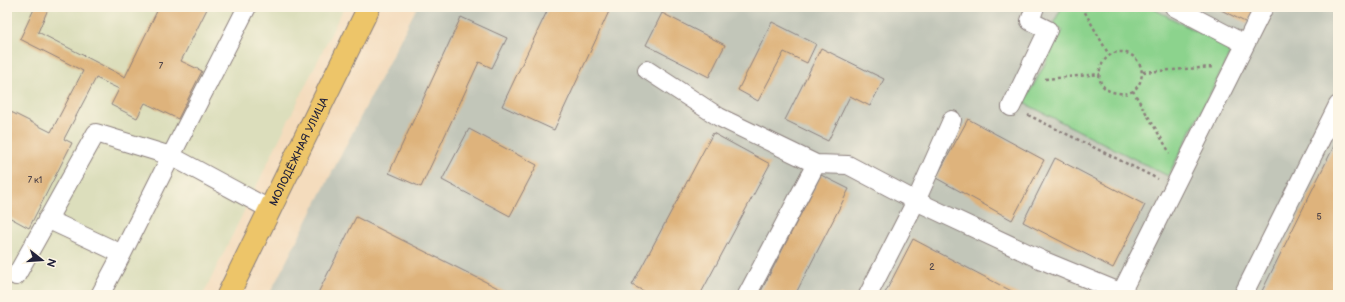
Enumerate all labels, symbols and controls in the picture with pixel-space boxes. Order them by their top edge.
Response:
house number: 7 [159,61,164,72]
street label: МОЛОДЁЖНАЯ УЛИЦА [267,95,331,208]
house number: 7 к1 [28,175,42,186]
house number: 5 [1316,212,1322,223]
north arrow [22,240,62,280]
text: N [44,257,59,269]
house number: 2 [929,262,935,273]

